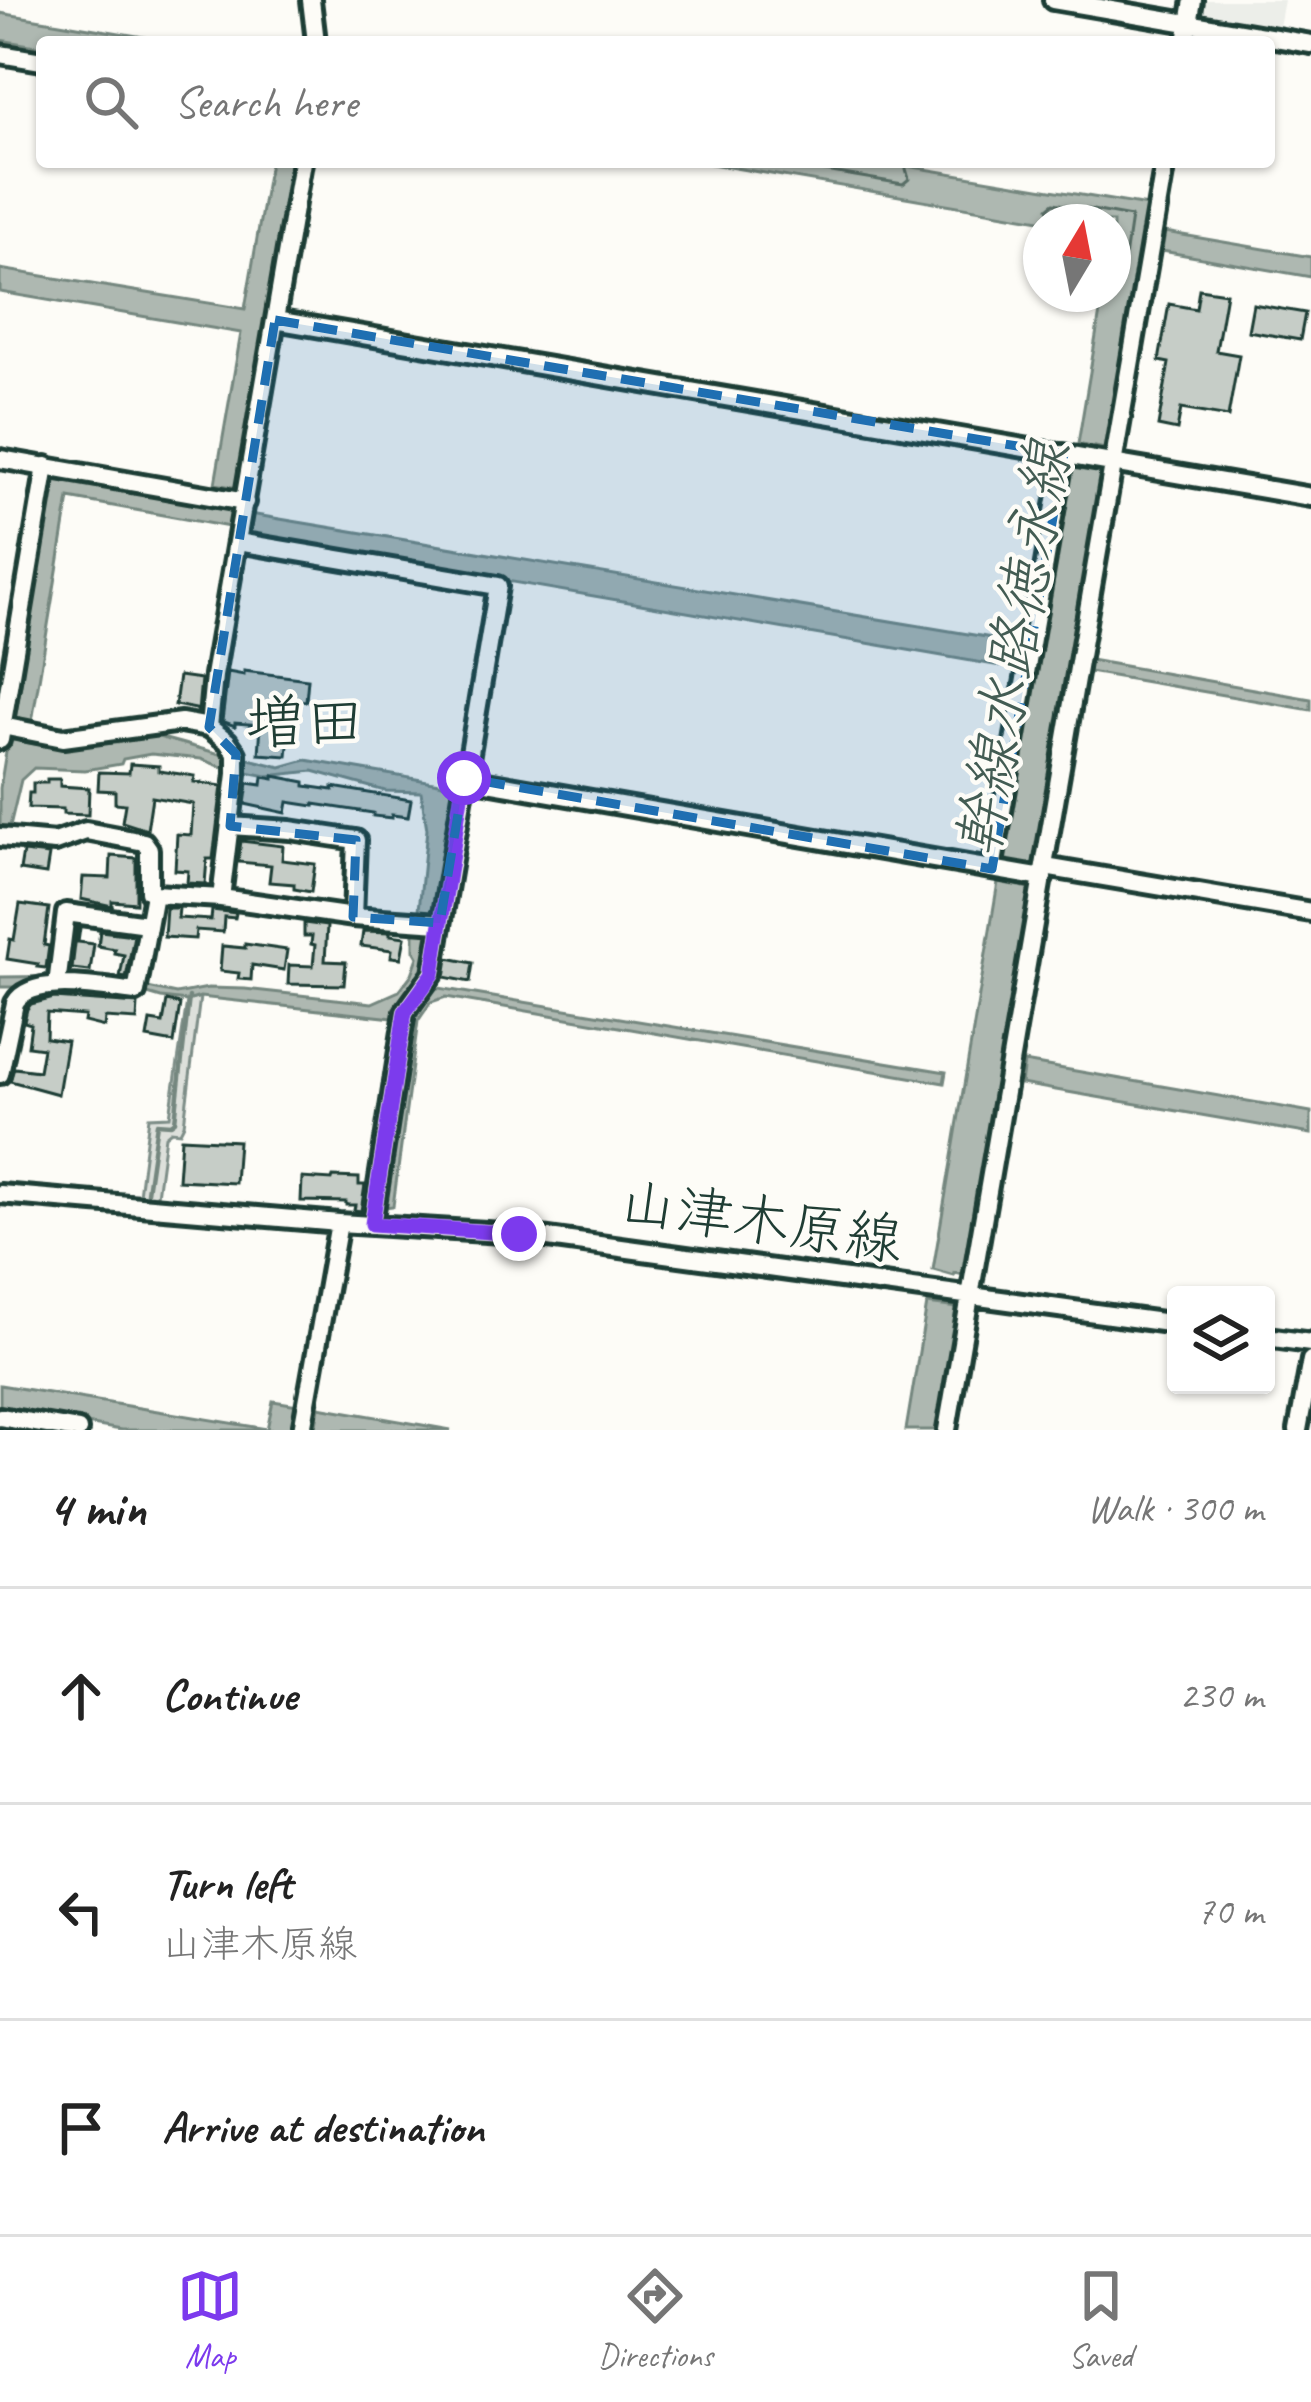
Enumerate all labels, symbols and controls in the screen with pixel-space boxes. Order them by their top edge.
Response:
search box [36,36,1275,168]
icon: search [78,69,144,135]
text: Search here [174,74,357,131]
north arrow [1023,204,1131,312]
water label: 幹線水路徳永線 [939,433,1087,862]
district label: 増田 [245,684,365,760]
route start [437,751,491,805]
street label: 山津木原線 [615,1166,907,1276]
route end [492,1207,546,1261]
map controls [1167,1286,1275,1394]
button: layers [1167,1286,1275,1394]
text: 4 min [48,1476,146,1540]
text: Walk · 300 m [1087,1484,1263,1533]
icon: ahead [48,1663,114,1729]
text: Continue [162,1667,296,1724]
text: 230 m [1179,1671,1263,1720]
text: Turn left [162,1855,292,1912]
icon: left [48,1879,114,1945]
text: 70 m [1197,1887,1263,1936]
text: 山津木原線 [162,1920,357,1969]
icon: arrive [48,2095,114,2161]
text: Arrive at destination [162,2099,484,2156]
tab: Map [177,2263,243,2377]
tab: Directions [598,2263,713,2377]
tab: Saved [1068,2263,1134,2377]

